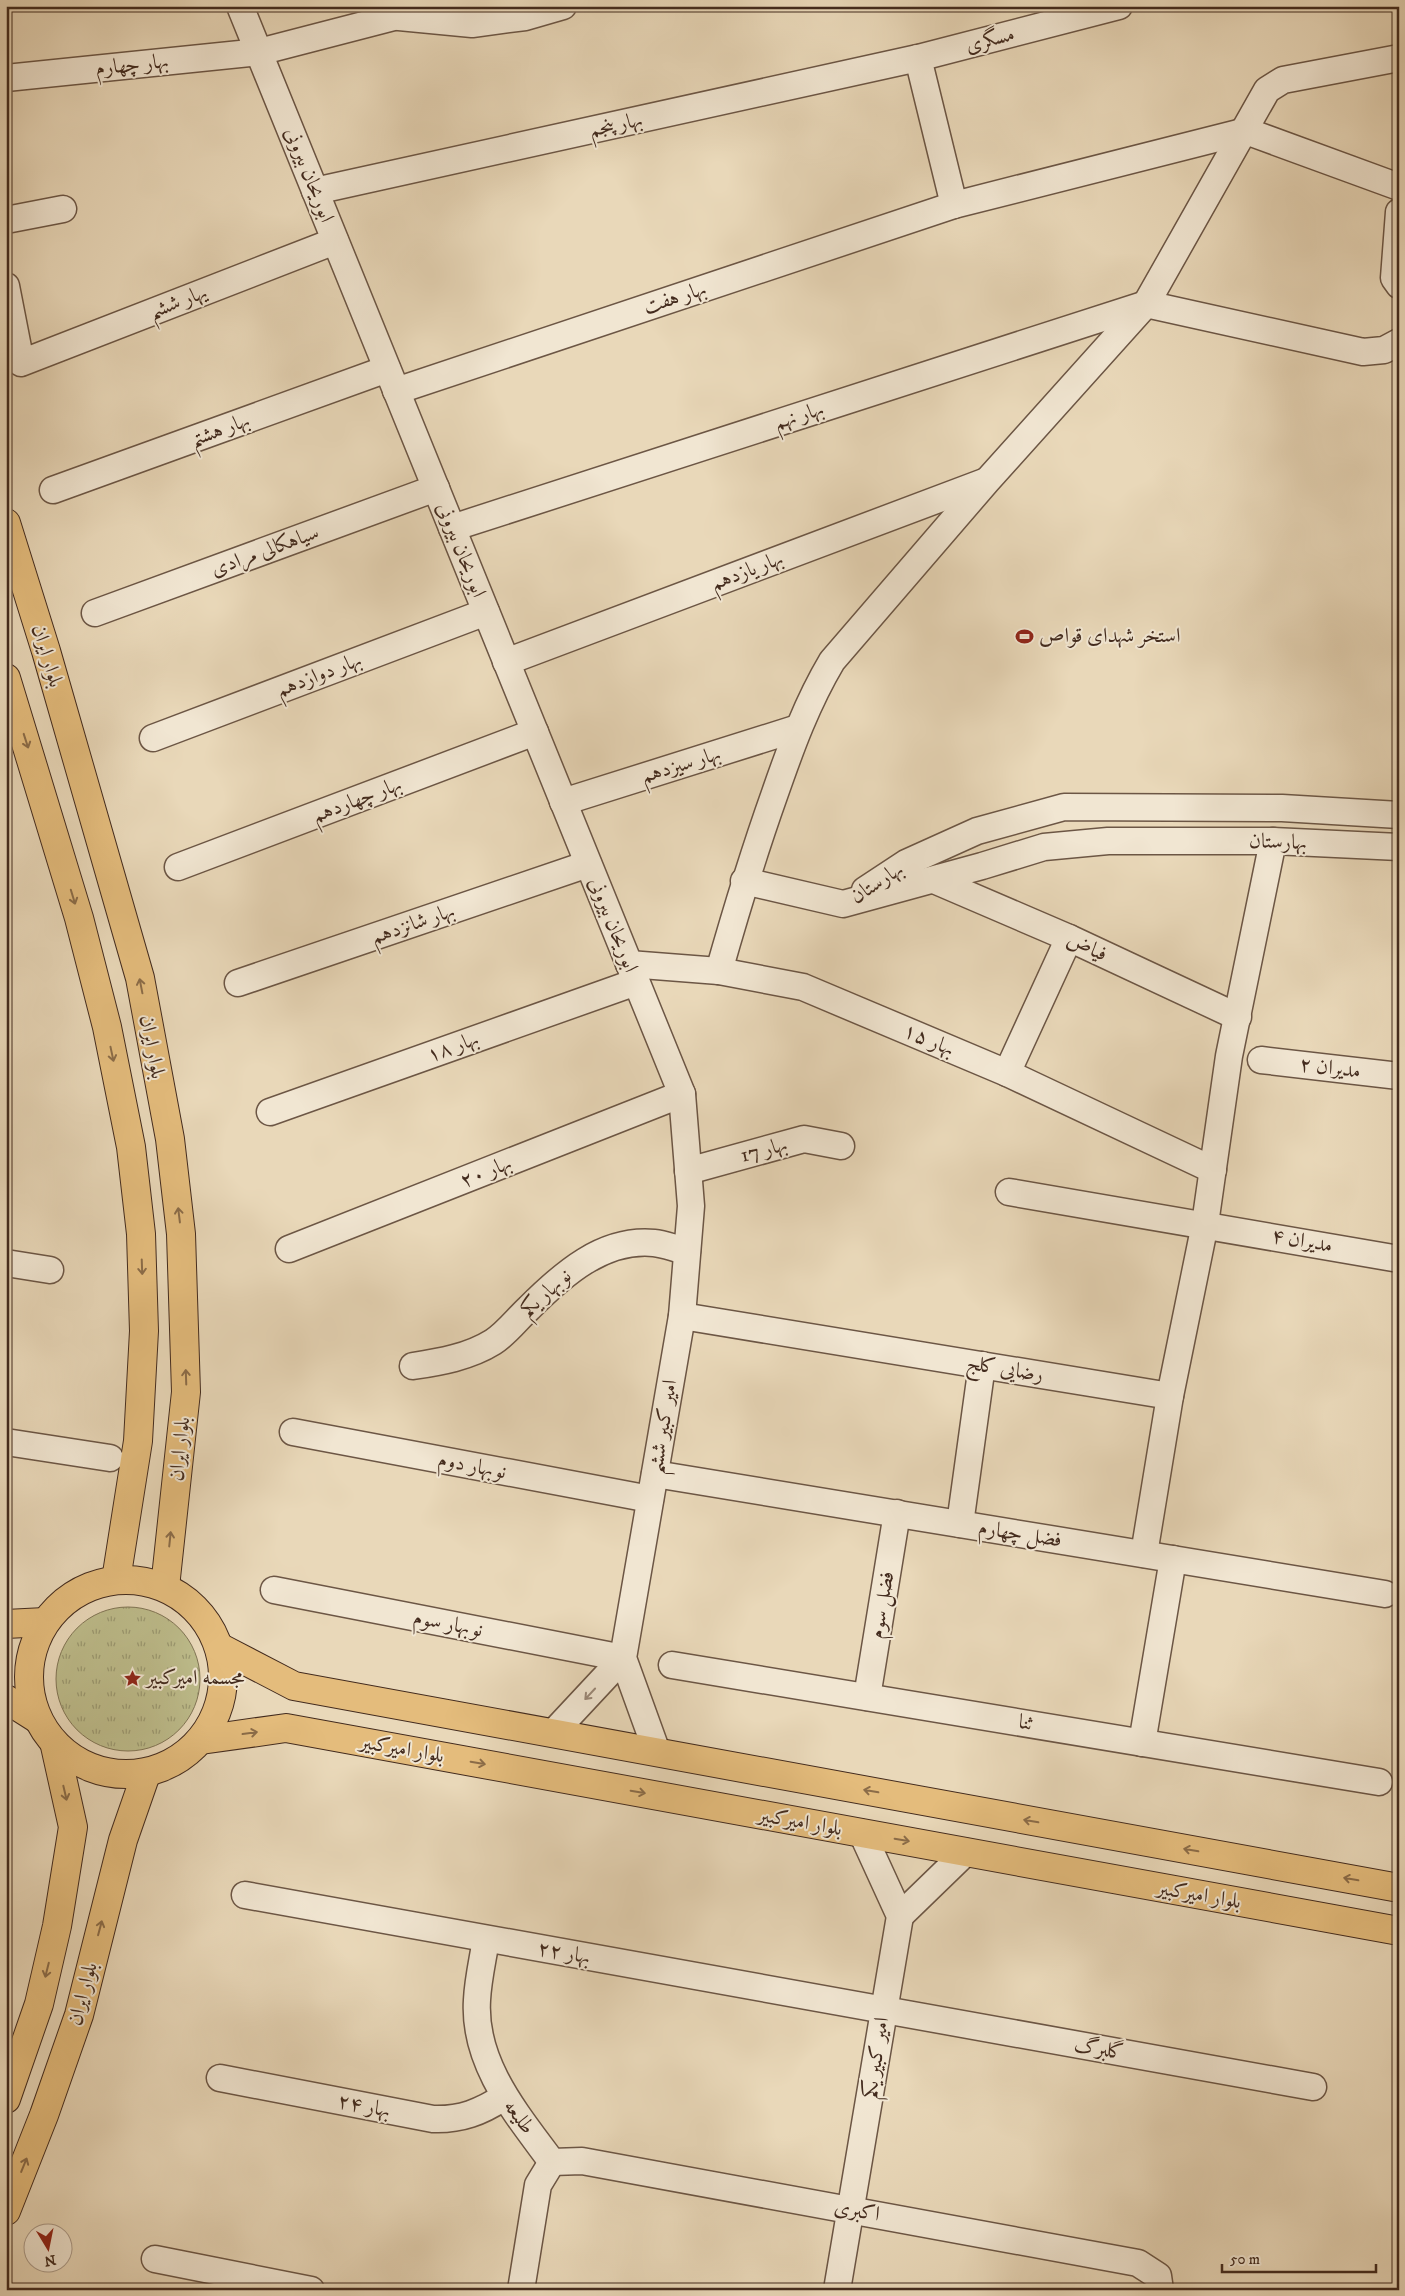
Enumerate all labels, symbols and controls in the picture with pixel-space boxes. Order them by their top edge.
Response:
street label: مسگری [962,20,1018,59]
street label: بهار چهارم [94,48,170,86]
street label: بهار پنجم [587,107,646,149]
street label: ابوریحان بیرونی [278,124,340,226]
street label: بهار هفت [640,276,710,320]
street label: یهار ششم [145,279,213,332]
street label: بهار نهم [771,396,829,442]
street label: بهار هشتم [186,407,256,459]
street label: ابوریحان بیرونی [430,499,492,601]
street label: سیاهکالی مرادی [207,519,323,584]
street label: بهار یازدهم [707,545,789,602]
street label: بلوار ایران [25,621,69,691]
place label: استخر شهدای قواص [1039,623,1180,649]
sports icon: استخر شهدای قواص [1015,626,1035,646]
street label: بهار دوازدهم [273,647,368,709]
one-way arrow [22,733,32,749]
street label: بهار سیزدهم [638,741,726,795]
street label: بهار چهاردهم [309,771,408,835]
street label: بهارستان [1248,828,1308,856]
street label: بهارستان [846,856,908,910]
street label: ابوریحان بیرونی [582,874,644,976]
one-way arrow [68,888,78,904]
street label: بهار شانزدهم [368,898,460,956]
street label: فیاض [1063,926,1111,968]
one-way arrow [136,978,145,994]
street label: بلوار ایران [133,1013,171,1081]
street label: بهار ۱۵ [899,1018,959,1062]
street label: بهار ۱۸ [423,1026,483,1068]
one-way arrow [108,1046,118,1062]
street label: مدیران ۲ [1298,1051,1362,1085]
street label: بهار 17 [738,1131,790,1169]
street label: بهار ۲۰ [456,1150,516,1194]
one-way arrow [174,1207,184,1223]
street label: مدیران ۴ [1270,1223,1334,1259]
one-way arrow [138,1259,147,1275]
street label: نوبهار یکم [515,1263,581,1327]
street label: رضایی کلج [964,1350,1045,1393]
one-way arrow [181,1370,191,1386]
street label: امیر کبیر ششم [643,1378,690,1477]
street label: بلوار ایران [164,1416,196,1482]
street label: نوبهار دوم [435,1447,508,1489]
street label: فضل چهارم [976,1515,1064,1557]
one-way arrow [165,1531,175,1547]
street label: فضل سوم [863,1569,905,1641]
street label: نوبهار سوم [410,1605,485,1647]
place label: مجسمه امیرکبیر [144,1665,245,1691]
place icon: مجسمه امیرکبیر [122,1668,142,1688]
one-way arrow [584,1687,596,1700]
street label: ثنا [1017,1709,1035,1737]
one-way arrow [241,1728,257,1738]
street label: بلوار امیرکبیر [356,1728,446,1769]
one-way arrow [470,1759,486,1769]
one-way arrow [61,1785,70,1801]
one-way arrow [864,1786,880,1796]
one-way arrow [630,1788,646,1798]
street label: بلوار امیرکبیر [754,1801,844,1842]
one-way arrow [1023,1815,1039,1825]
one-way arrow [893,1836,909,1846]
one-way arrow [1183,1844,1199,1854]
one-way arrow [1343,1873,1359,1883]
street label: بلوار امیرکبیر [1153,1874,1243,1915]
one-way arrow [96,1920,105,1936]
street label: بهار ۲۲ [535,1936,593,1970]
street label: بلوار ایران [62,1959,104,2029]
one-way arrow [42,1961,51,1977]
street label: امیر کبیر یکم [857,2015,901,2102]
street label: گلبرگ [1072,2031,1126,2066]
street label: بهار ۲۴ [335,2088,393,2124]
street label: طلیعه [498,2094,540,2140]
one-way arrow [20,2158,30,2173]
street label: اکبری [832,2194,882,2228]
north arrow [22,2224,72,2274]
scale bar [1222,2241,1376,2273]
text: N [42,2250,57,2270]
text: 50 m [1230,2250,1260,2269]

